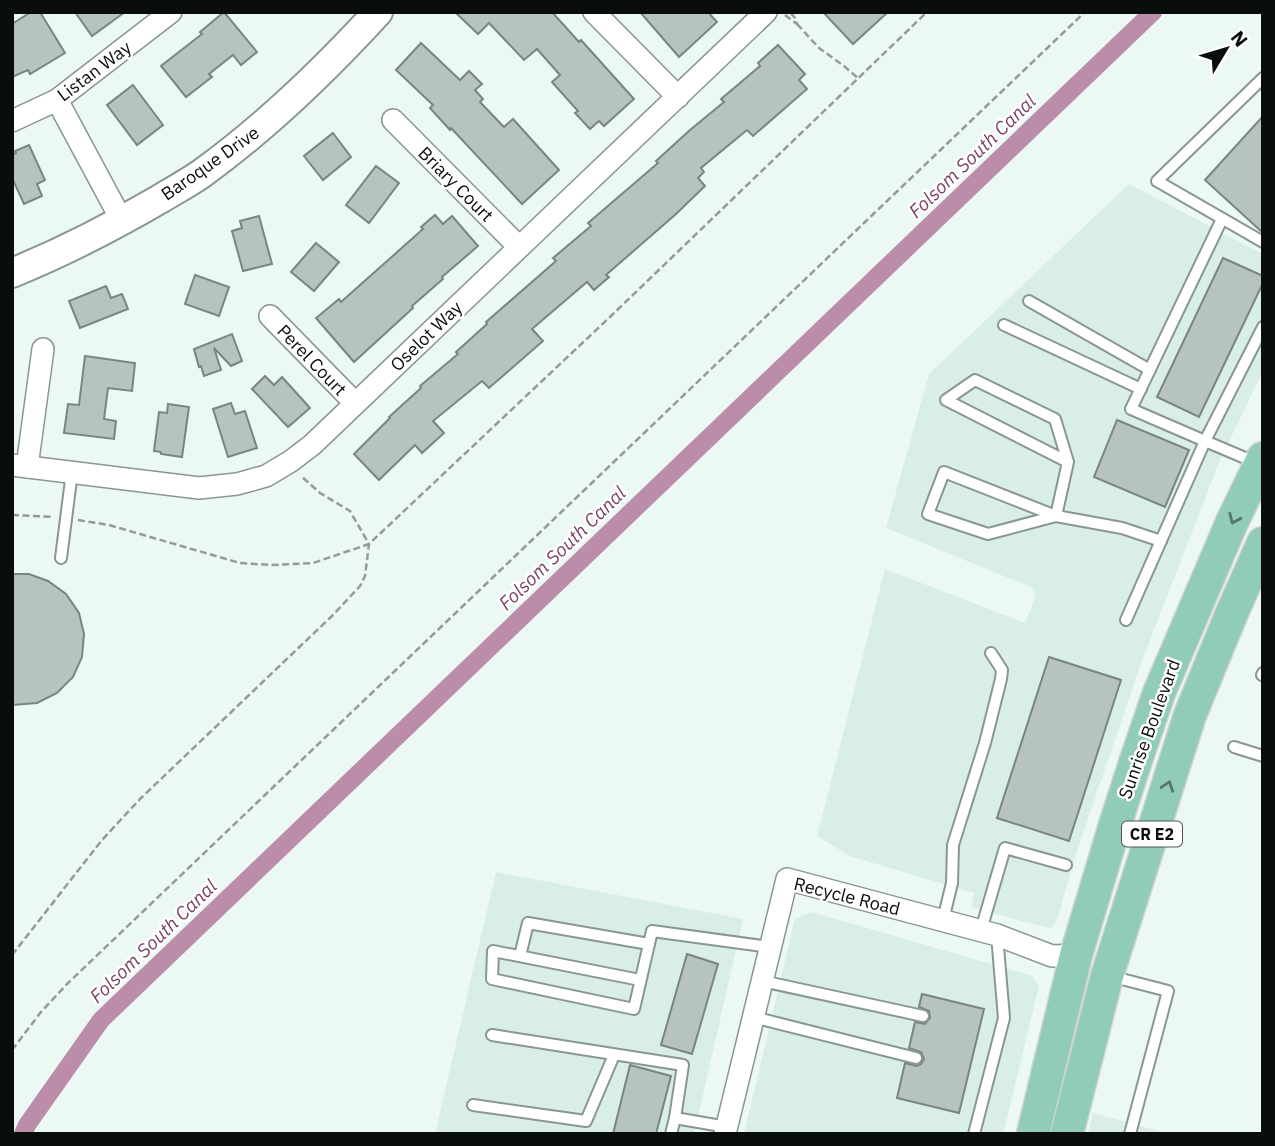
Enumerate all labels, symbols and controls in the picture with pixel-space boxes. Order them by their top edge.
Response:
north arrow [1191,14,1261,84]
text: N [1226,26,1253,51]
street label: Listan Way [52,36,136,106]
water label: Folsom South Canal [903,89,1041,223]
street label: Baroque Drive [156,121,264,205]
street label: Briary Court [414,142,498,226]
street label: Oselot Way [385,296,467,376]
street label: Perel Court [272,319,352,401]
water label: Folsom South Canal [493,481,631,615]
one-way arrow [1228,512,1242,525]
street label: Sunrise Boulevard [1113,656,1185,802]
one-way arrow [1160,780,1174,793]
road number: CR E2 [1122,821,1182,846]
street label: Recycle Road [792,872,902,920]
water label: Folsom South Canal [84,874,222,1008]

